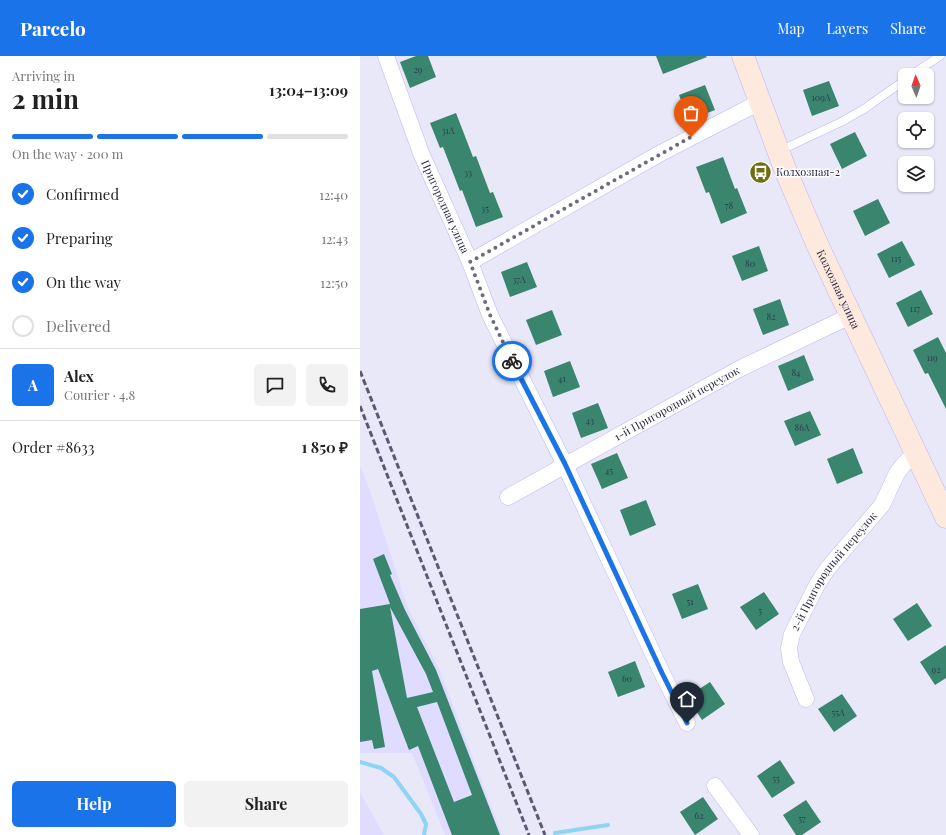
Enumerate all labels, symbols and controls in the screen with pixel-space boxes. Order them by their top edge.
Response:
text: Parcelo [20,15,86,41]
text: Map [777,19,805,38]
text: Layers [827,19,868,38]
text: Share [890,19,926,38]
house number: 29 [414,63,423,75]
text: Arriving in [12,67,75,84]
north arrow [898,68,934,104]
map controls [898,68,934,192]
text: 13:04–13:09 [269,80,348,100]
text: 2 min [12,81,79,116]
house number: 109А [812,91,831,103]
pin [674,96,708,137]
icon: bag [680,102,702,124]
button: locate [898,112,934,148]
house number: 31А [441,124,455,136]
text: On the way · 200 m [12,145,123,162]
button: layers [898,156,934,192]
street label: Пригородная улица [418,157,473,256]
bus stop icon: Колхозная-2 [748,159,774,185]
place label: Колхозная-2 [776,164,840,179]
house number: 33 [464,166,472,178]
icon: check [12,183,34,205]
text: Confirmed [46,184,119,204]
text: 12:40 [319,186,348,203]
house number: 78 [725,199,733,211]
house number: 35 [481,202,489,214]
icon: check [12,227,34,249]
text: Preparing [46,228,113,248]
text: 12:43 [321,230,348,247]
street label: Колхозная улица [814,247,864,331]
house number: 115 [891,252,901,264]
house number: 80 [745,257,755,269]
icon: check [12,271,34,293]
text: On the way [46,272,121,292]
house number: 37А [512,273,526,285]
text: 12:50 [320,274,348,291]
house number: 117 [910,302,920,314]
house number: 82 [767,310,776,322]
text: Delivered [46,316,111,336]
courier [492,341,532,381]
icon: bike [501,350,523,372]
house number: 119 [926,351,938,363]
street label: 1-й Пригородный переулок [611,362,743,444]
button: chat [254,364,296,406]
button: phone [306,364,348,406]
text: Alex [64,366,94,386]
house number: 84 [791,366,801,378]
house number: 41 [558,372,567,384]
text: A [28,375,38,395]
text: Courier · 4.8 [64,386,135,403]
house number: 43 [586,414,594,426]
house number: 86А [794,421,810,433]
text: Order #8633 [12,437,95,457]
text: 1 850 ₽ [302,437,348,457]
house number: 45 [605,464,613,476]
street label: 2-й Пригородный переулок [787,508,880,633]
house number: 51 [686,595,694,607]
house number: 5 [758,604,762,616]
house number: 92 [932,663,940,675]
house number: 60 [622,672,632,684]
pin [670,682,704,723]
icon: home [676,688,698,710]
house number: 55А [831,706,845,718]
house number: 55 [772,772,780,784]
button: Help [12,781,176,827]
button: Share [184,781,348,827]
house number: 62 [695,809,703,821]
house number: 57 [798,812,806,824]

